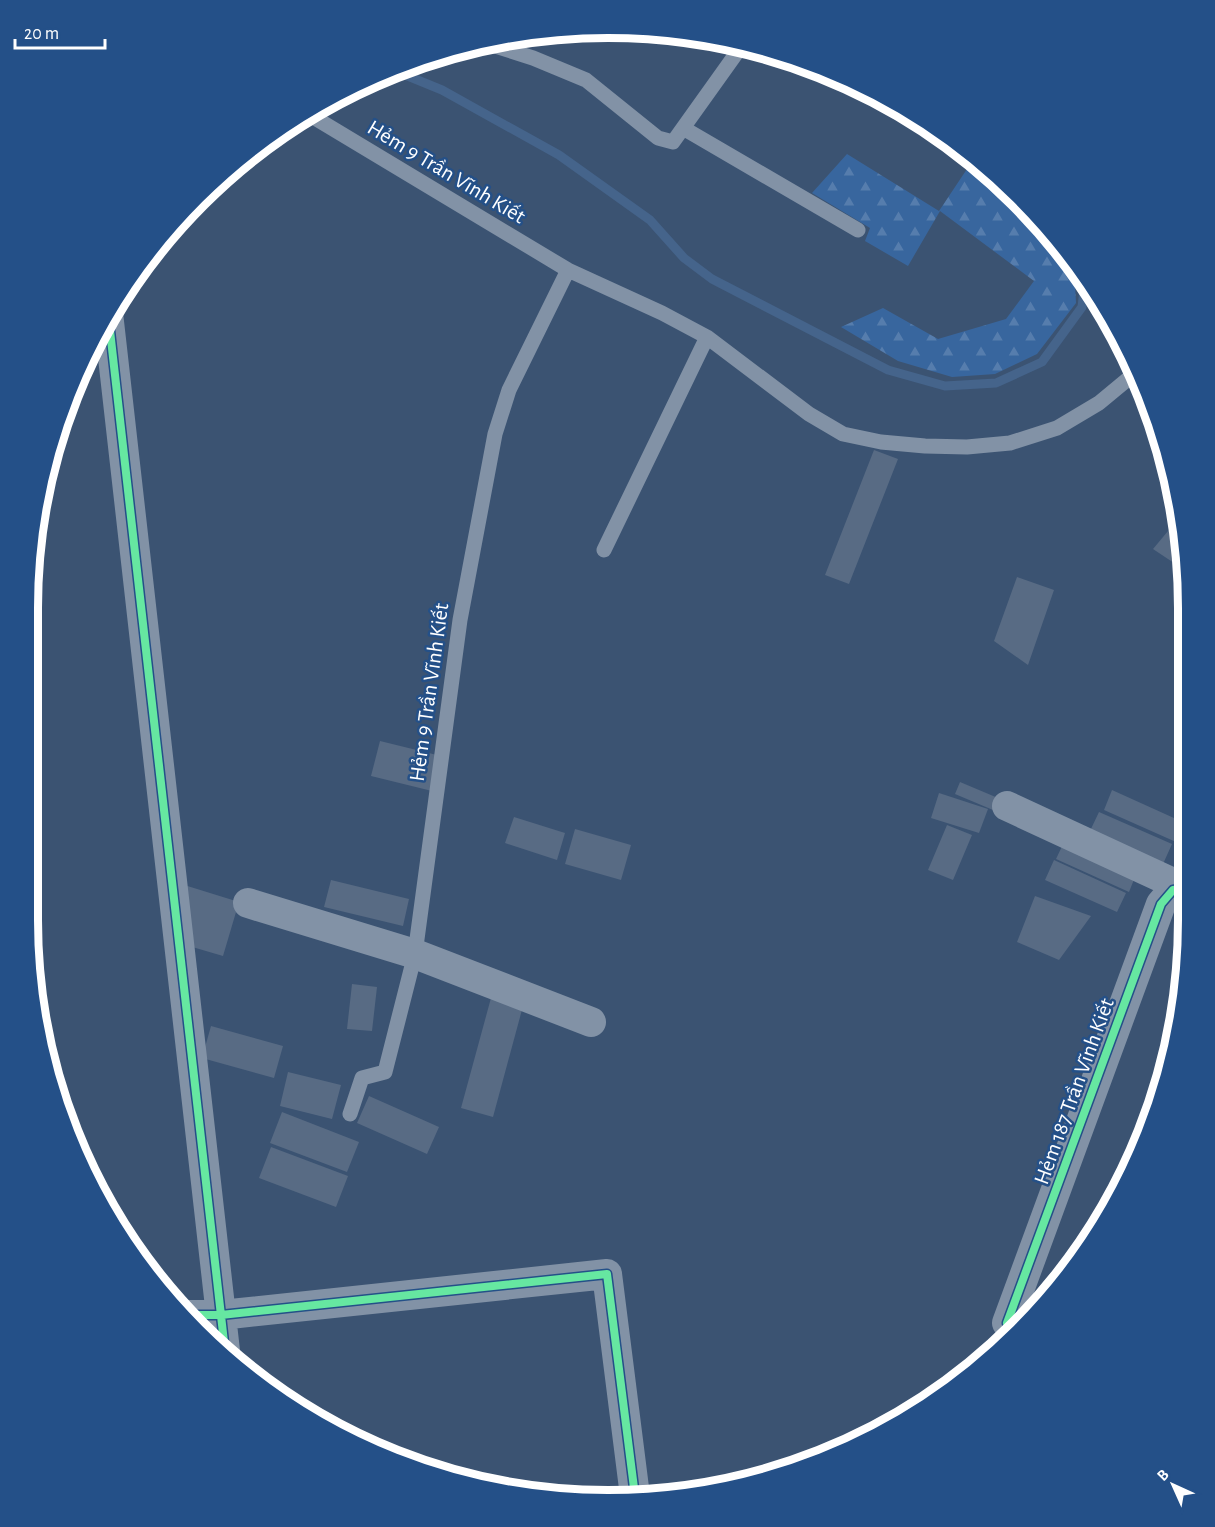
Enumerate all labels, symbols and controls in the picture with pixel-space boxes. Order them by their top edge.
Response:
scale bar [15,12,105,50]
text: 20 m [24,25,59,43]
street label: Hẻm 9 Trần Vĩnh Kiết [364,116,529,228]
street label: Hẻm 9 Trần Vĩnh Kiết [406,602,452,783]
street label: Hẻm 187 Trần Vĩnh Kiết [1030,995,1118,1187]
north arrow [1143,1455,1203,1515]
text: B [1154,1466,1172,1484]

